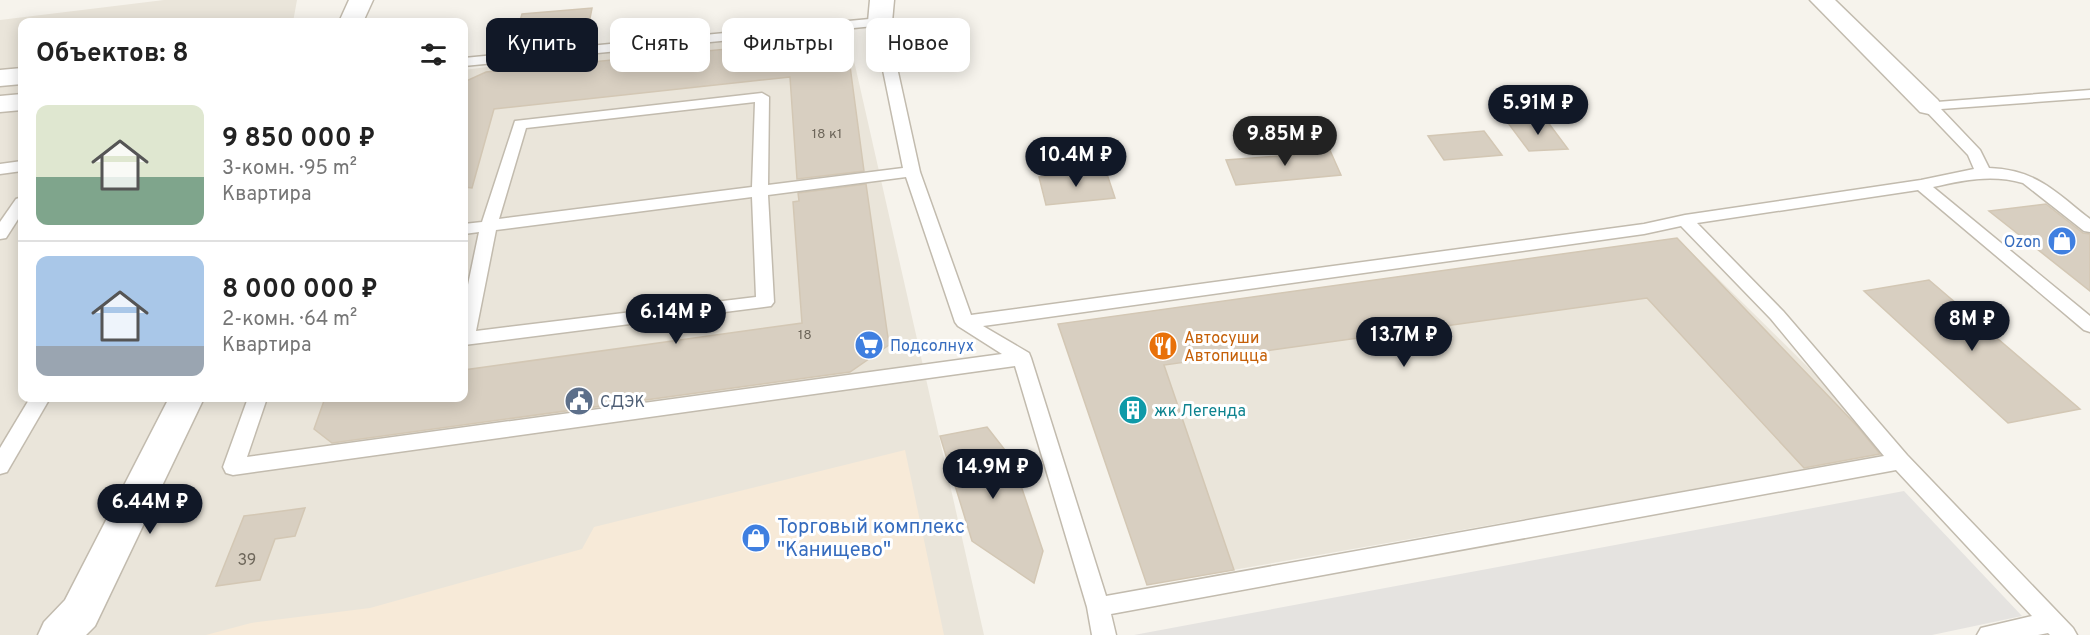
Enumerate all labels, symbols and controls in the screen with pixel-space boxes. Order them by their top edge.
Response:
chip: Купить [486,18,598,72]
chip: Снять [610,18,710,72]
chip: Фильтры [722,18,854,72]
chip: Новое [866,18,970,72]
text: Объектов: 8 [36,38,189,71]
icon: filters [417,38,450,71]
pin: 5.91M ₽ [1483,85,1593,136]
text: 5.91M ₽ [1502,91,1574,117]
pin: 9.85M ₽ [1230,116,1340,167]
text: 9.85M ₽ [1247,122,1323,148]
text: 9 850 000 ₽ [222,123,375,156]
house number: 18 к1 [812,126,842,143]
icon: home [84,129,156,201]
pin: 10.4M ₽ [1021,137,1131,188]
text: 10.4M ₽ [1039,143,1113,169]
text: 3-комн. · 95 m² [222,156,357,182]
text: Квартира [222,182,311,208]
shop icon: Ozon [2046,225,2078,257]
place label: Ozon [2004,233,2041,253]
text: 8 000 000 ₽ [222,274,378,307]
icon: home [84,280,156,352]
pin: 6.14M ₽ [621,294,731,345]
text: 6.14M ₽ [640,300,712,326]
pin: 8M ₽ [1936,301,2008,352]
text: 2-комн. · 64 m² [222,307,357,333]
text: 8M ₽ [1949,307,1995,333]
pin: 13.7M ₽ [1349,317,1459,368]
text: 13.7M ₽ [1370,323,1438,349]
house number: 18 [798,327,812,344]
supermarket icon: Подсолнух [853,329,885,361]
place label: Автосуши Автопицца [1184,329,1268,367]
restaurant icon: Автосуши Автопицца [1147,330,1179,362]
text: Квартира [222,333,311,359]
place label: Подсолнух [890,337,974,357]
public building icon: СДЭК [563,385,595,417]
place label: СДЭК [600,393,645,413]
building icon: жк Легенда [1117,394,1149,426]
place label: жк Легенда [1154,402,1246,422]
pin: 14.9M ₽ [938,449,1048,500]
text: 14.9M ₽ [957,455,1029,481]
pin: 6.44M ₽ [95,484,205,535]
text: 6.44M ₽ [111,490,189,516]
place label: Торговый комплекс "Канищево" [777,515,965,564]
shop icon: Торговый комплекс "Канищево" [740,522,772,554]
house number: 39 [238,551,256,571]

